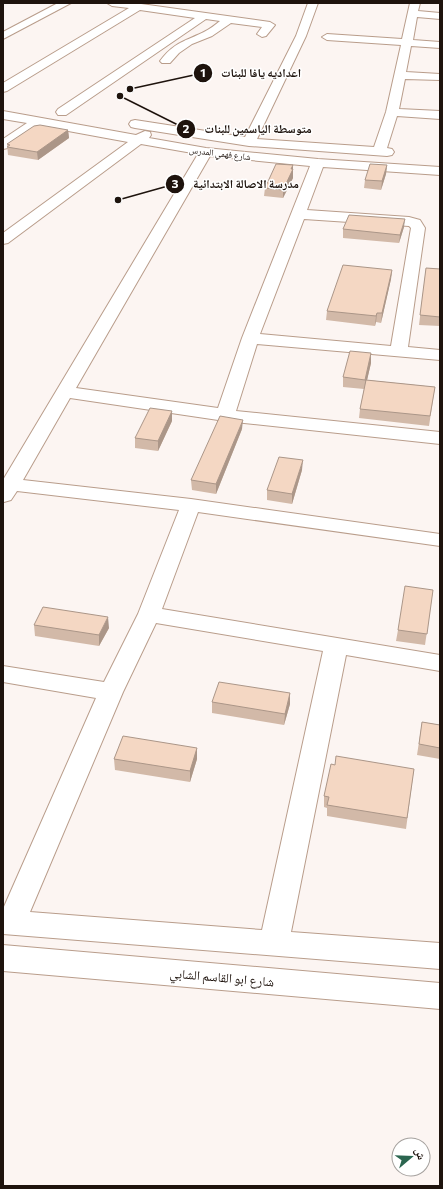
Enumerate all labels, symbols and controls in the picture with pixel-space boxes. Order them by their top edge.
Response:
callout: اعداديه يافا للبنات [193,61,309,85]
text: 1 [200,65,206,79]
text: اعداديه يافا للبنات [221,65,301,80]
callout: متوسطة الياسمين للبنات [176,117,319,141]
text: 2 [183,121,190,135]
text: متوسطة الياسمين للبنات [204,121,312,137]
street label: شارع فهمي المدرس [188,144,252,165]
callout: مدرسة الاصالة الابتدائية [165,172,306,196]
text: 3 [172,176,179,190]
text: مدرسة الاصالة الابتدائية [193,176,299,191]
street label: شارع ابو القاسم الشابي [169,964,275,993]
north arrow [391,1137,431,1177]
text: ش [411,1146,429,1162]

